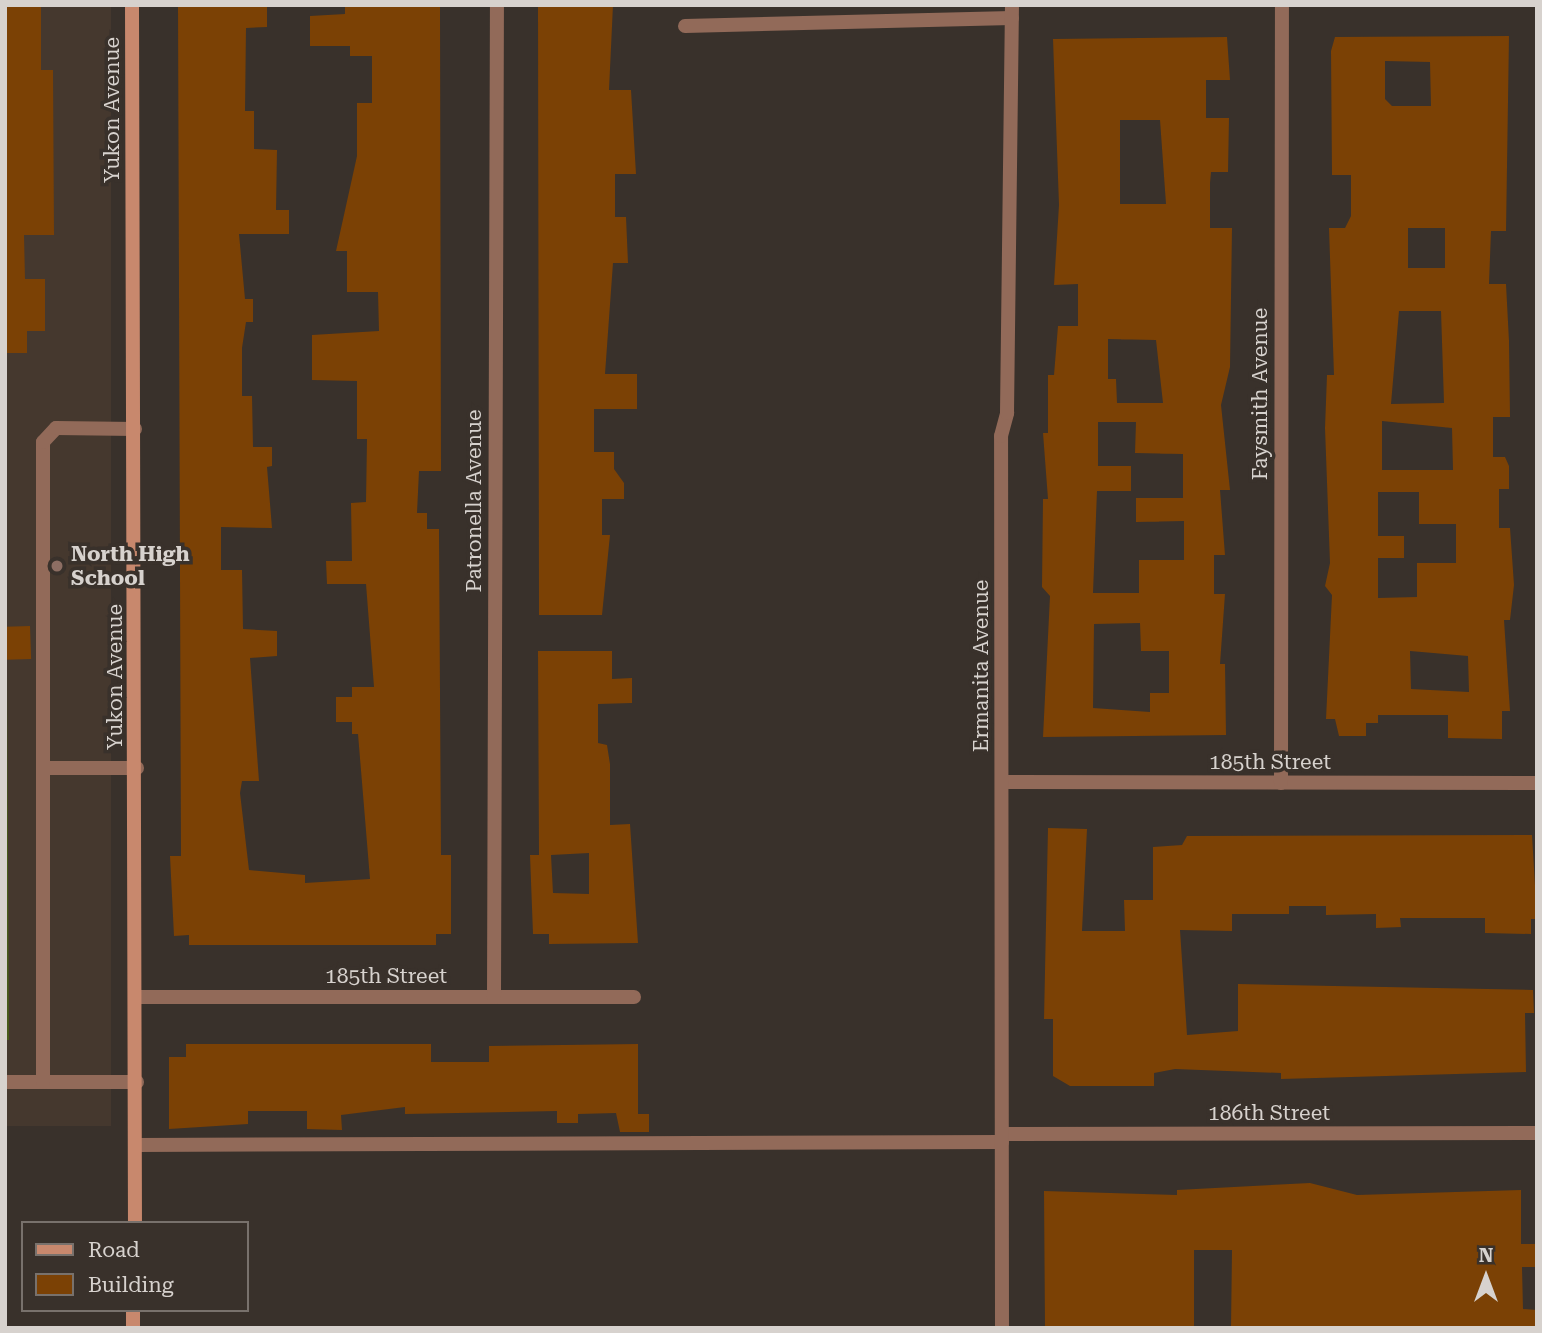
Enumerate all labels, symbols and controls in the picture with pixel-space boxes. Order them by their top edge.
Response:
street label: Yukon Avenue [99,37,125,183]
street label: Faysmith Avenue [1247,308,1273,480]
street label: Patronella Avenue [461,409,487,593]
place label: North High School [71,541,190,591]
marker: North High School [49,558,65,574]
street label: Ermanita Avenue [968,580,994,752]
street label: Yukon Avenue [102,604,128,750]
street label: 185th Street [1209,749,1331,775]
street label: 185th Street [325,963,447,989]
street label: 186th Street [1208,1100,1330,1126]
legend [21,1221,248,1312]
text: Road [88,1238,140,1262]
north arrow [1451,1242,1521,1312]
text: N [1479,1244,1493,1267]
text: Building [88,1273,174,1297]

